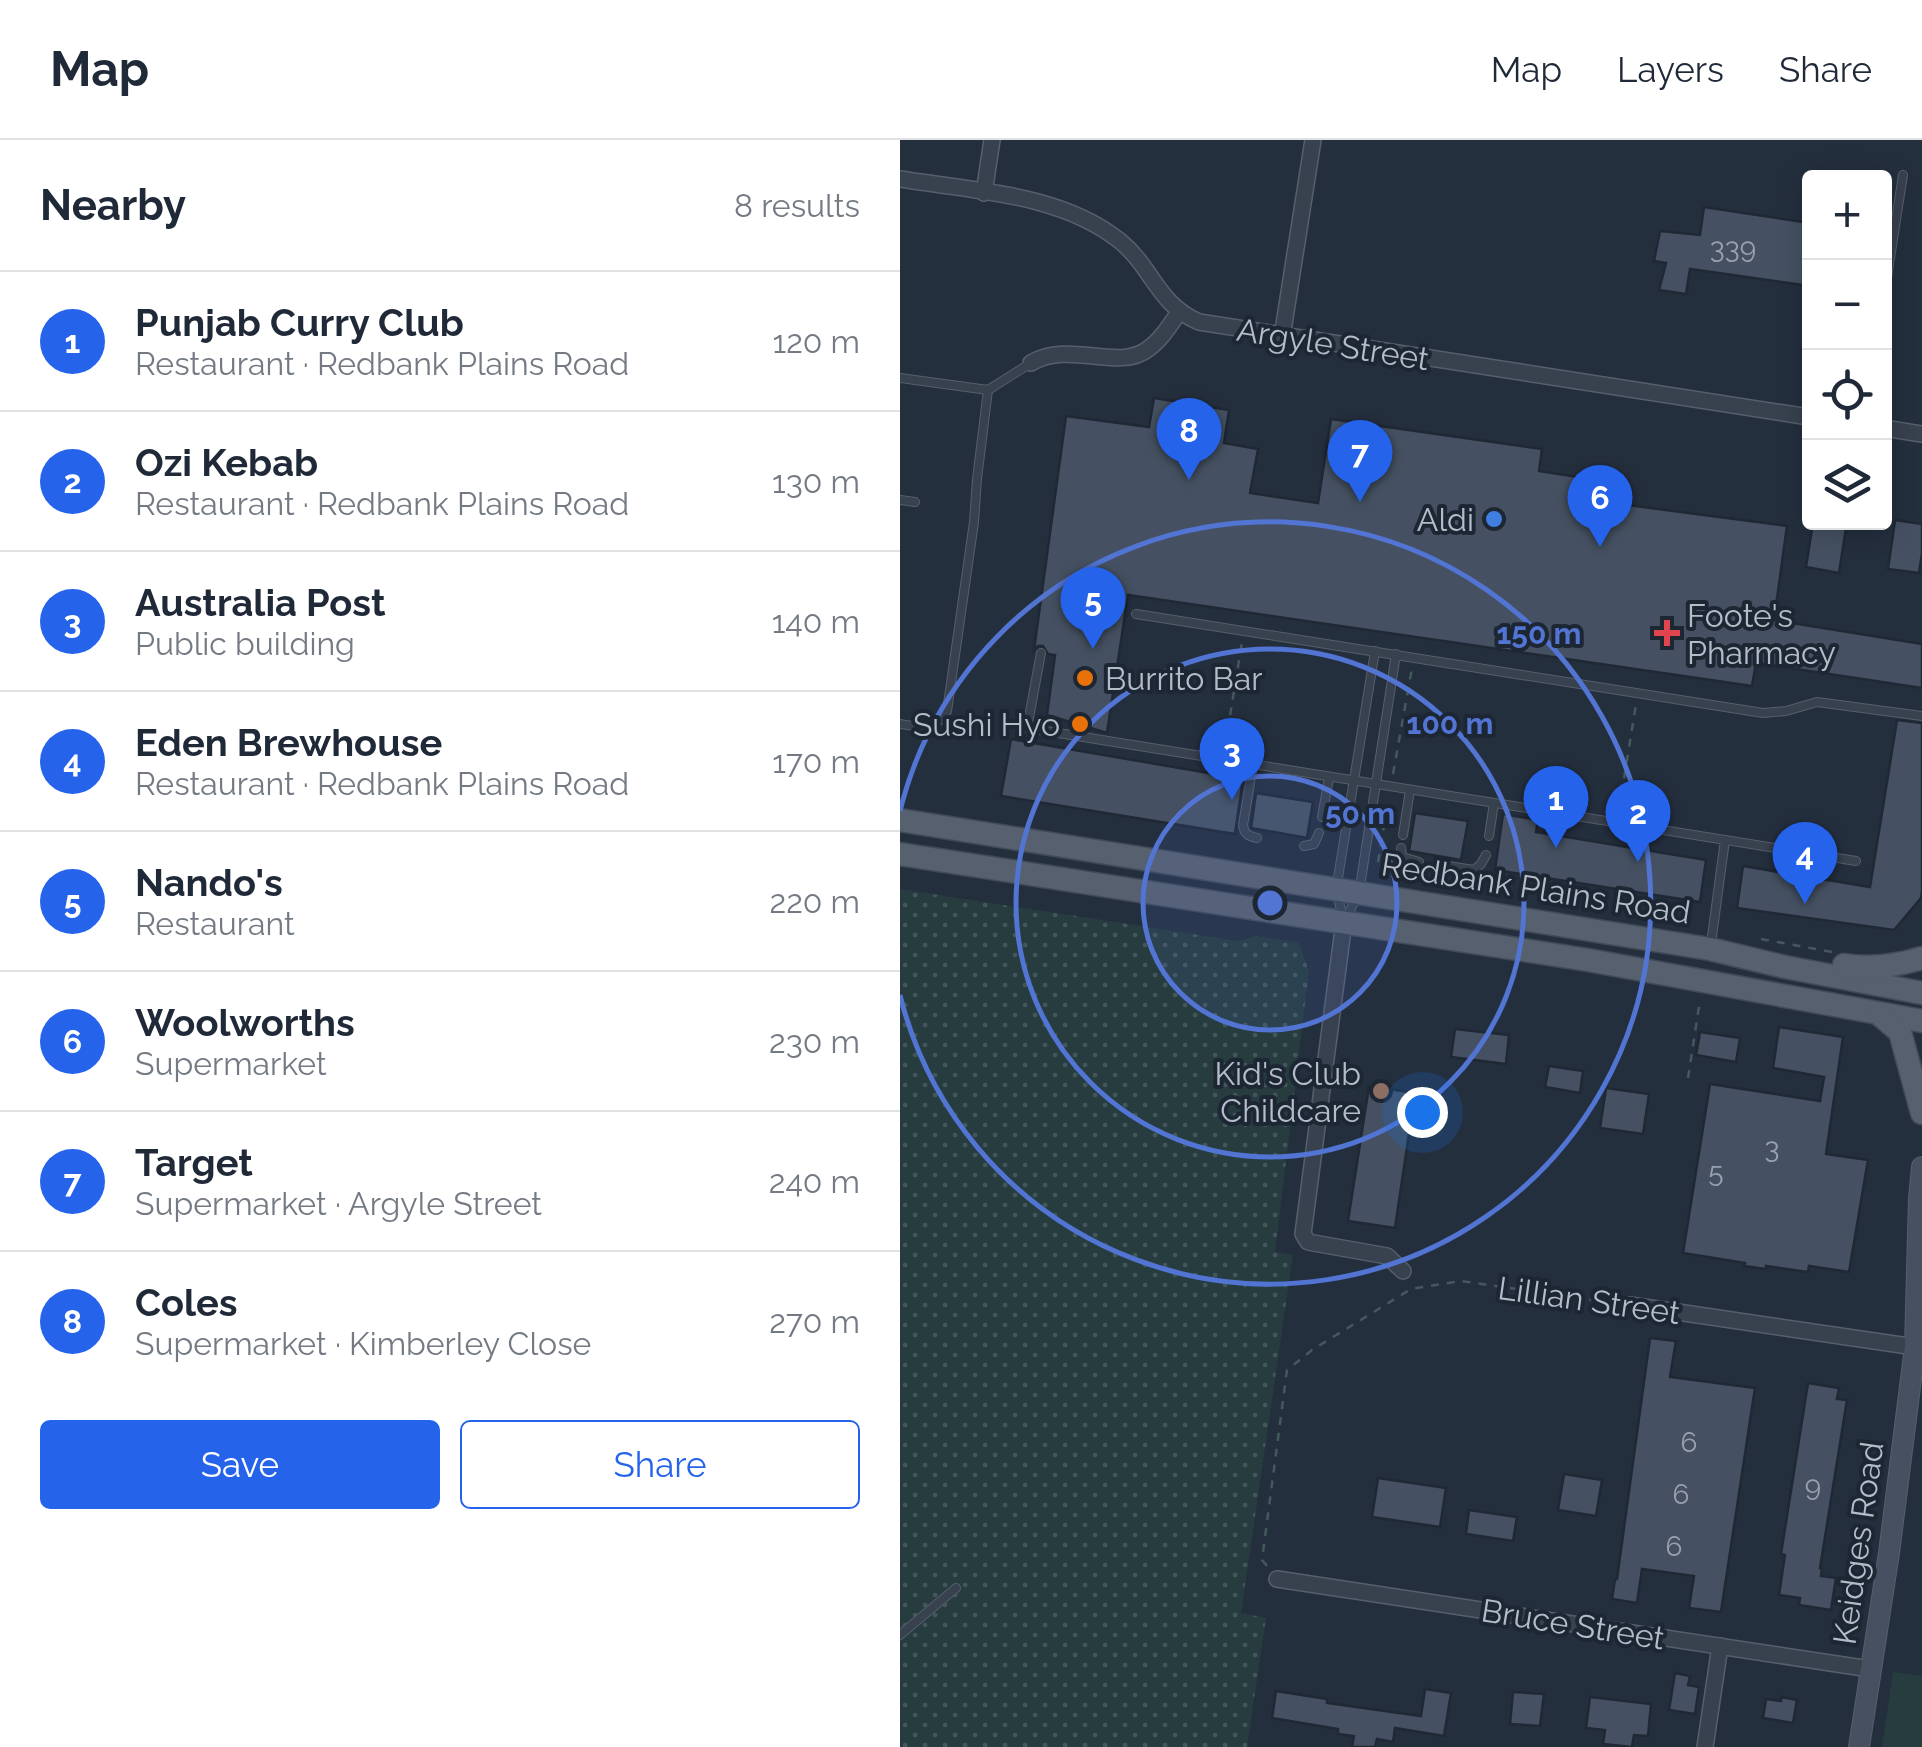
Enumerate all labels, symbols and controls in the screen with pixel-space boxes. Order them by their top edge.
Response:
text: Map [50,41,149,97]
text: Map [1491,49,1562,90]
text: Layers [1617,49,1724,90]
text: Share [1779,49,1872,90]
map controls [1802,170,1892,530]
button: + [1802,170,1892,260]
text: Nearby [40,181,186,230]
text: 8 results [734,187,860,224]
house number: 339 [1710,232,1756,265]
button: − [1802,260,1892,350]
text: Punjab Curry Club [135,300,464,345]
street label: Argyle Street [1234,311,1432,377]
text: 1 [65,323,80,360]
text: 120 m [772,323,860,360]
text: Restaurant · Redbank Plains Road [135,345,629,382]
button: locate [1802,350,1892,440]
pin: 8 [1156,398,1222,480]
pin: 7 [1328,420,1392,502]
text: Ozi Kebab [135,440,318,485]
button: layers [1802,440,1892,530]
text: 2 [63,463,82,500]
text: 130 m [772,463,860,500]
pin: 6 [1568,464,1632,547]
text: Restaurant · Redbank Plains Road [135,485,629,522]
place label: Aldi [1417,501,1474,538]
marker: Aldi [1483,508,1505,530]
pin: 5 [1060,566,1126,649]
text: Australia Post [135,580,386,625]
place label: Foote's Pharmacy [1687,597,1836,671]
text: 3 [64,603,81,640]
text: 140 m [772,603,860,640]
text: 150 m [1497,616,1582,651]
marker: Foote's Pharmacy [1656,622,1678,644]
text: Public building [135,625,355,662]
place label: Burrito Bar [1105,660,1262,697]
marker: Burrito Bar [1074,667,1096,689]
place label: Sushi Hyo [913,706,1060,743]
text: 100 m [1407,706,1493,741]
marker: Sushi Hyo [1069,713,1091,735]
pin: 3 [1200,718,1264,800]
text: Eden Brewhouse [135,720,442,765]
text: 4 [63,743,82,780]
text: 170 m [772,743,860,780]
text: Restaurant · Redbank Plains Road [135,765,629,802]
pin: 1 [1524,766,1588,848]
pin: 2 [1606,780,1670,862]
text: 50 m [1325,796,1395,831]
pin: 4 [1772,822,1838,904]
street label: Redbank Plains Road [1379,845,1693,931]
text: Nando's [135,860,283,905]
text: 5 [64,883,81,920]
text: 220 m [770,883,860,920]
centre of rings [1252,885,1288,921]
text: Restaurant [135,905,295,942]
text: Woolworths [135,1000,355,1045]
text: 6 [63,1023,82,1060]
text: 230 m [769,1023,860,1060]
text: Supermarket [135,1045,327,1082]
place label: Kid's Club Childcare [1214,1055,1361,1129]
marker: Kid's Club Childcare [1370,1080,1392,1102]
your location [1397,1087,1448,1138]
house number: 3 [1765,1132,1779,1165]
text: Target [135,1140,253,1185]
house number: 5 [1708,1156,1724,1189]
text: 7 [64,1163,81,1200]
text: 240 m [769,1163,860,1200]
text: Supermarket · Argyle Street [135,1185,542,1222]
street label: Lillian Street [1496,1269,1682,1331]
text: Coles [135,1280,238,1325]
text: 8 [63,1303,82,1340]
text: 270 m [769,1303,860,1340]
text: Supermarket · Kimberley Close [135,1325,591,1362]
button: Save [40,1420,440,1509]
button: Share [460,1420,860,1509]
house number: 6 [1681,1426,1697,1459]
street label: Keidges Road [1825,1439,1891,1647]
house number: 9 [1805,1470,1821,1503]
house number: 6 [1673,1478,1689,1511]
house number: 6 [1666,1530,1682,1563]
street label: Bruce Street [1479,1591,1667,1657]

